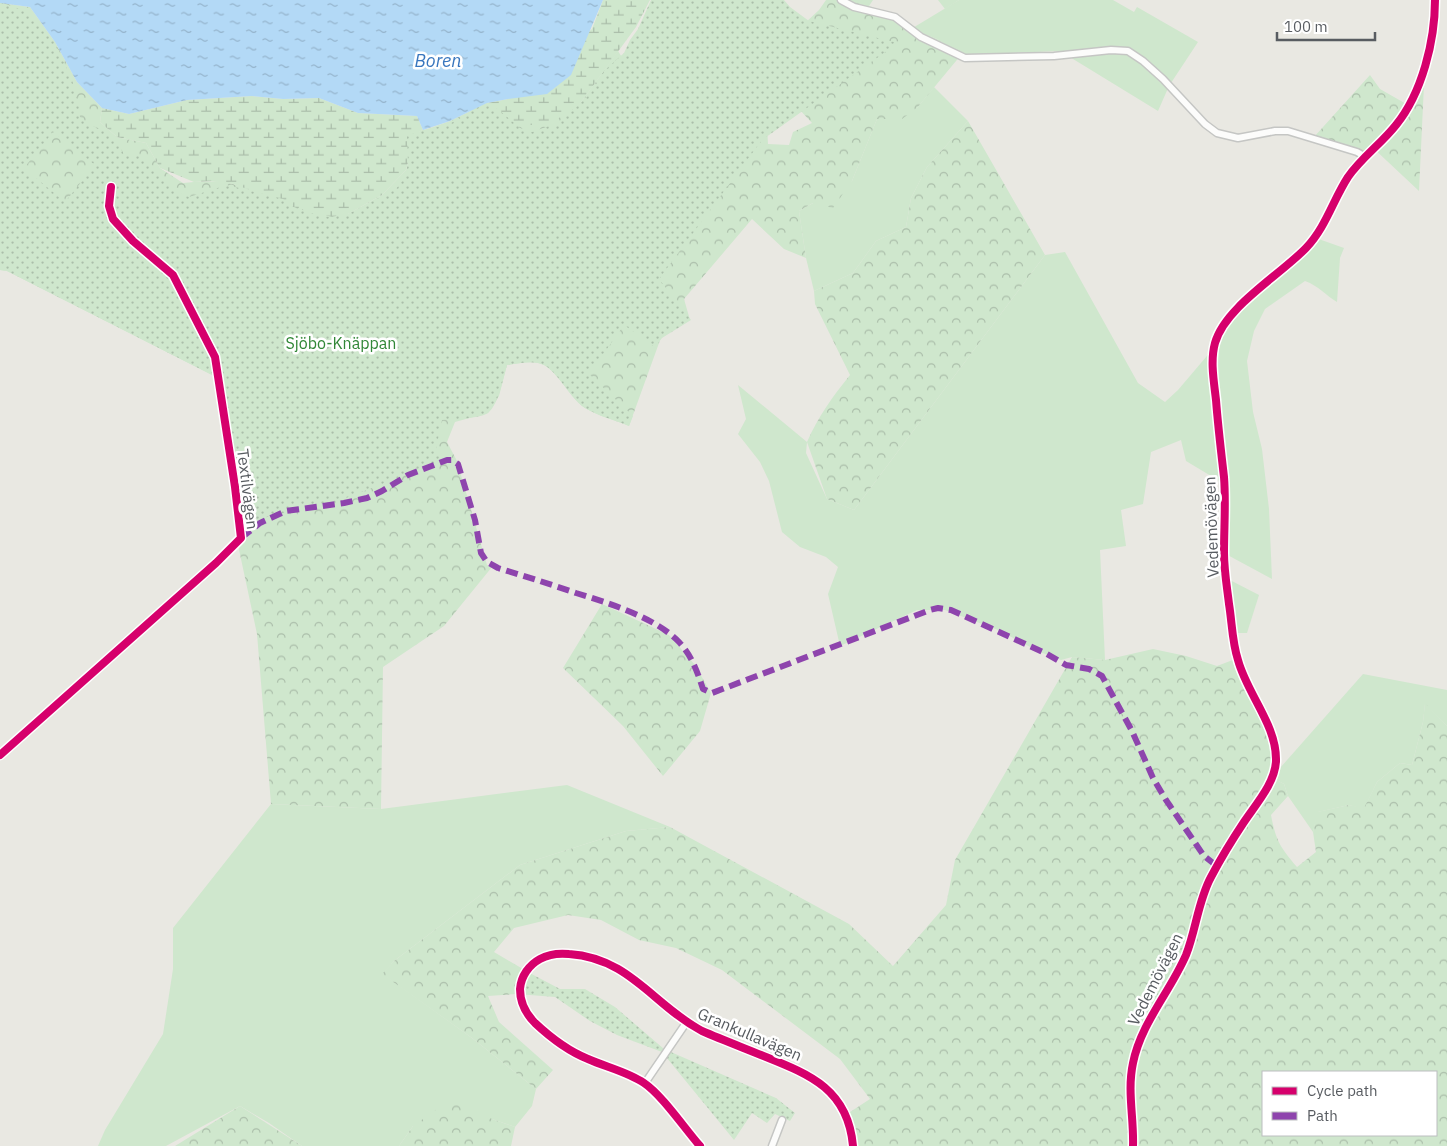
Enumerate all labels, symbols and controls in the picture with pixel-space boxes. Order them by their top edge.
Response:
scale bar [1277,10,1374,42]
text: 100 m [1284,17,1328,36]
water label: Boren [415,49,461,72]
park label: Sjöbo-Knäppan [286,333,396,353]
street label: Textilvägen [233,448,263,530]
street label: Vedemövägen [1199,476,1223,578]
street label: Vedemövägen [1123,929,1187,1029]
street label: Grankullavägen [695,1003,805,1065]
legend [1262,1071,1437,1136]
text: Cycle path [1307,1081,1378,1100]
text: Path [1307,1106,1338,1125]

